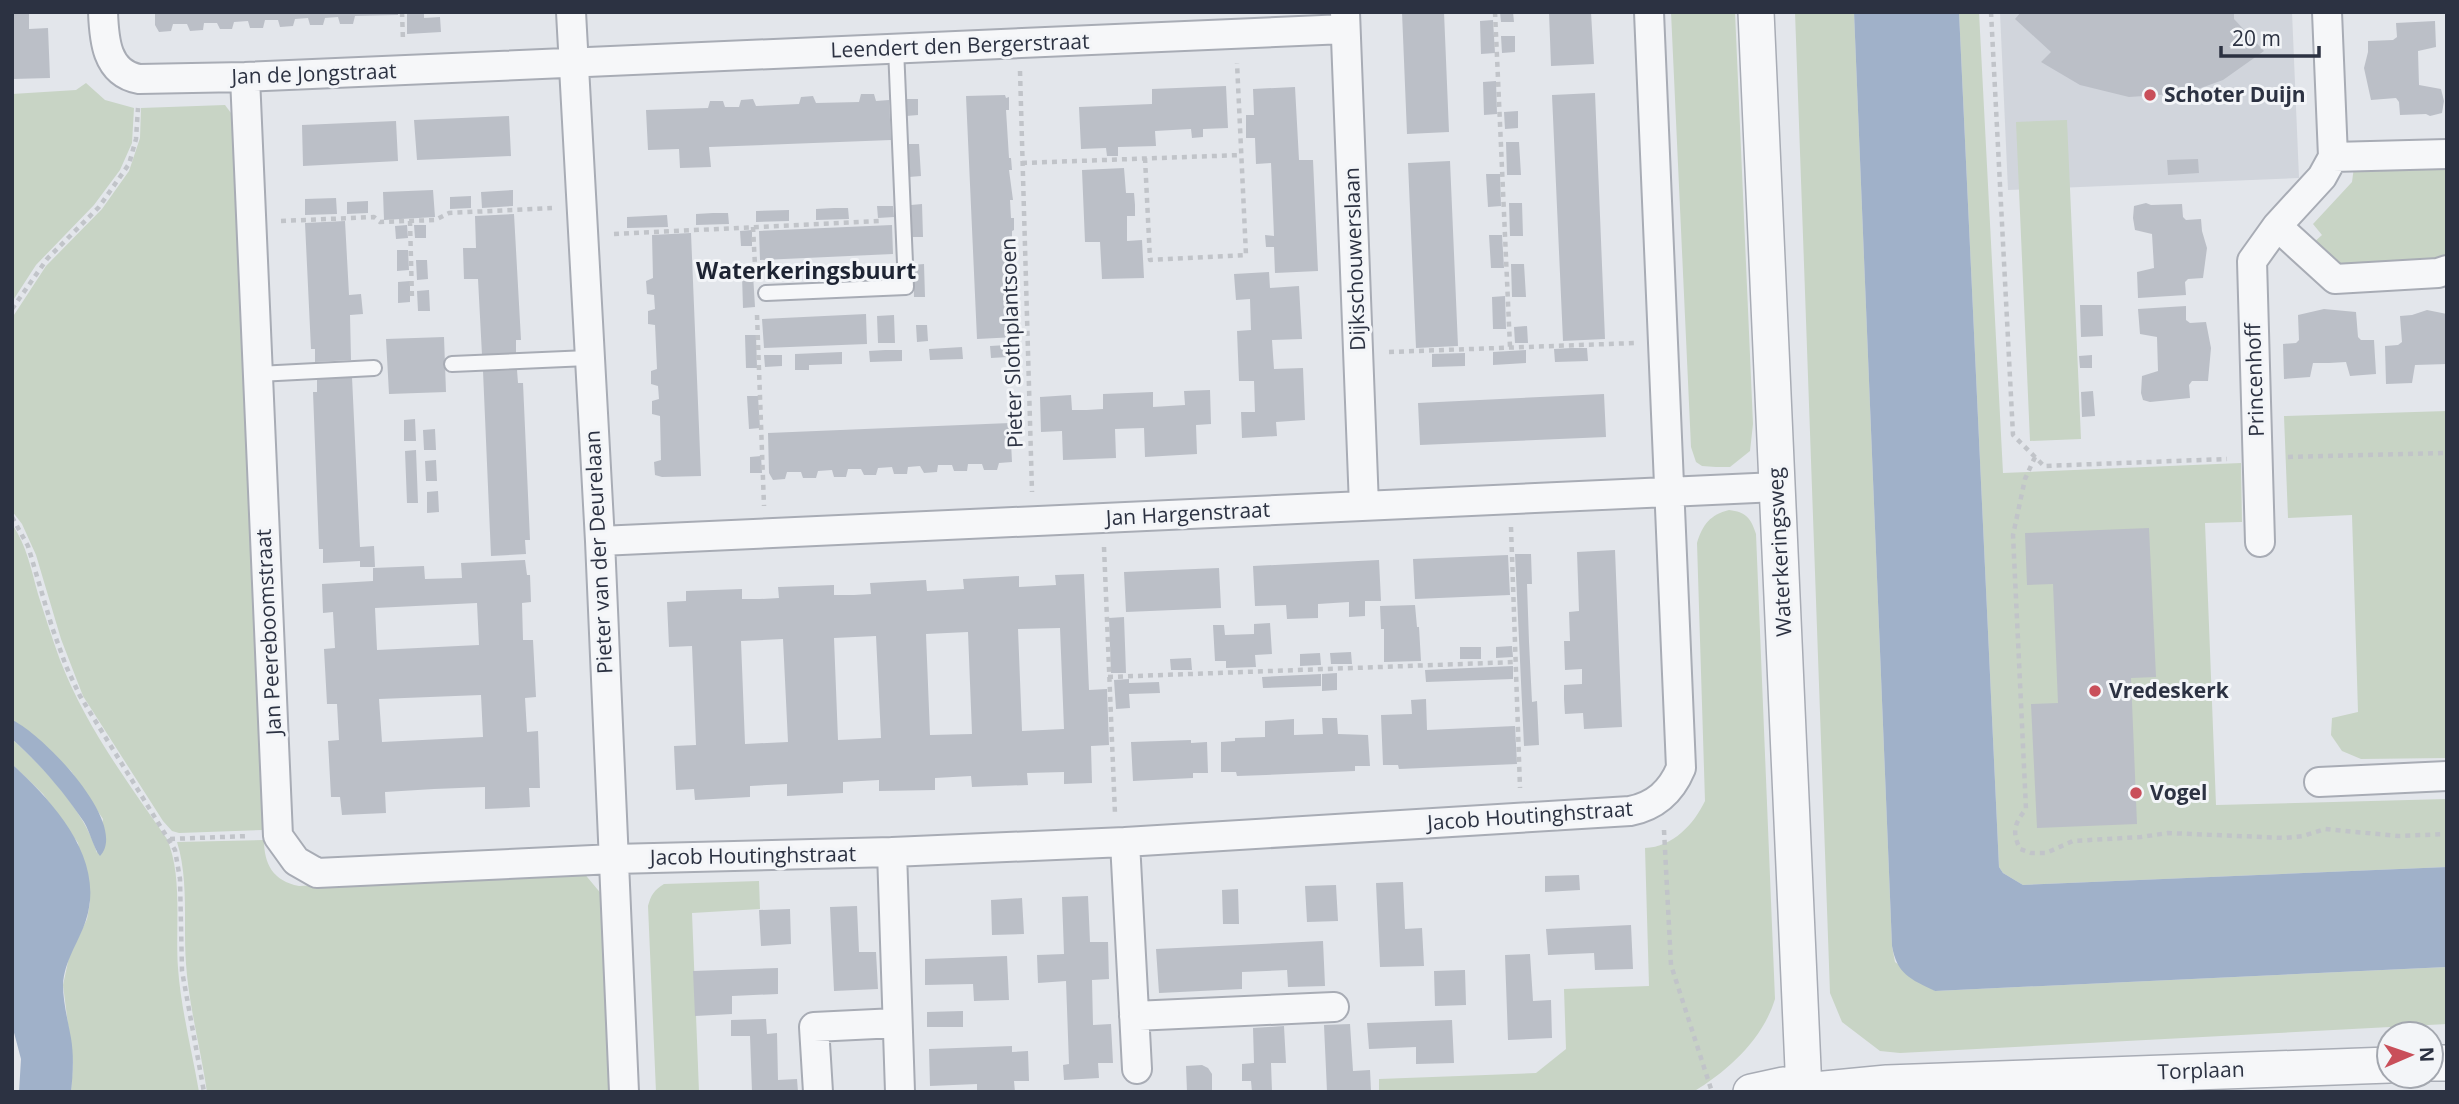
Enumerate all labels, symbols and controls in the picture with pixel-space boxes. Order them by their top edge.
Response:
scale bar [2221,14,2319,58]
text: 20 m [2232,24,2281,52]
street label: Leendert den Bergerstraat [830,26,1090,64]
street label: Jan de Jongstraat [229,56,397,90]
place label: Schoter Duijn [2164,80,2306,108]
marker: Schoter Duijn [2142,87,2158,103]
street label: Dijkschouwerslaan [1337,167,1371,351]
street label: Pieter Slothplantsoen [993,237,1029,449]
district label: Waterkeringsbuurt [696,254,916,286]
street label: Princenhoff [2238,321,2270,437]
street label: Pieter van der Deurelaan [578,429,618,675]
street label: Waterkeringsweg [1761,467,1797,637]
street label: Jan Hargenstraat [1103,495,1271,531]
street label: Jan Peereboomstraat [249,528,287,738]
place label: Vredeskerk [2109,676,2230,704]
marker: Vredeskerk [2087,683,2103,699]
place label: Vogel [2150,778,2207,806]
marker: Vogel [2128,785,2144,801]
street label: Jacob Houtinghstraat [1424,794,1634,836]
street label: Jacob Houtinghstraat [648,839,856,871]
north arrow [2375,1020,2445,1090]
text: N [2414,1046,2440,1063]
street label: Torplaan [2157,1054,2245,1086]

